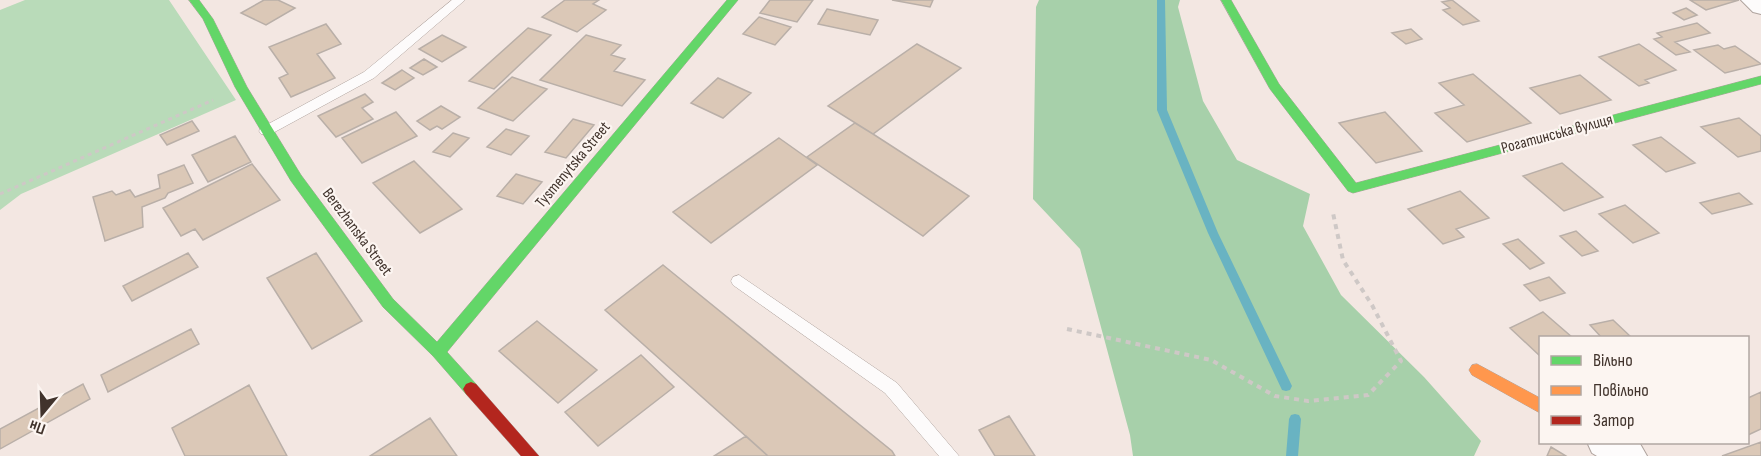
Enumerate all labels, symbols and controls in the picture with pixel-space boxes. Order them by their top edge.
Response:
street label: Рогатинська вулиця [1499,110,1615,158]
street label: Tysmenytska Street [531,118,615,212]
street label: Berezhanska Street [318,185,396,279]
legend [1539,336,1749,444]
text: Вільно [1593,350,1633,371]
text: Повільно [1593,380,1649,401]
north arrow [12,384,72,444]
text: Затор [1593,410,1634,431]
text: Пн [27,415,48,438]

